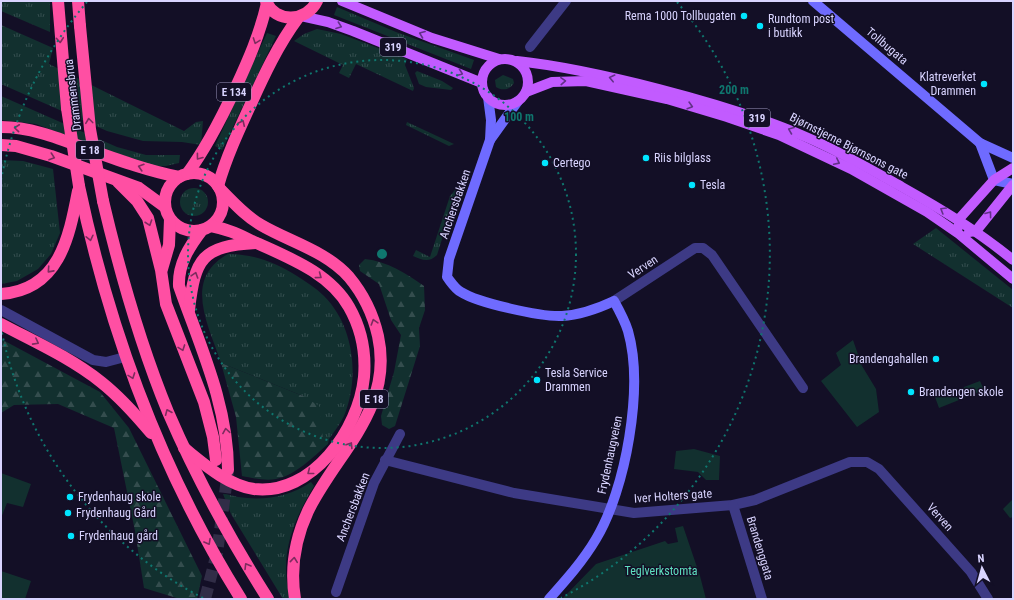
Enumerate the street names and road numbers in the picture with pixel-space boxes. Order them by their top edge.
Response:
street label: Tollbugata [863,25,911,68]
road number: 319 [380,38,406,56]
street label: Drammensbrua [62,58,84,132]
road number: E 134 [217,83,251,101]
road number: 319 [744,109,770,127]
street label: Bjørnstjerne Bjørnsons gate [787,110,911,182]
road number: E 18 [76,141,104,159]
street label: Anchersbakken [437,167,473,241]
street label: Verven [626,252,661,282]
road number: E 18 [360,390,388,408]
street label: Frydenhaugveien [595,414,625,495]
street label: Anchersbakken [333,470,373,543]
street label: Iver Holters gate [633,486,713,506]
street label: Verven [924,500,956,534]
street label: Brandenggata [744,514,776,582]

